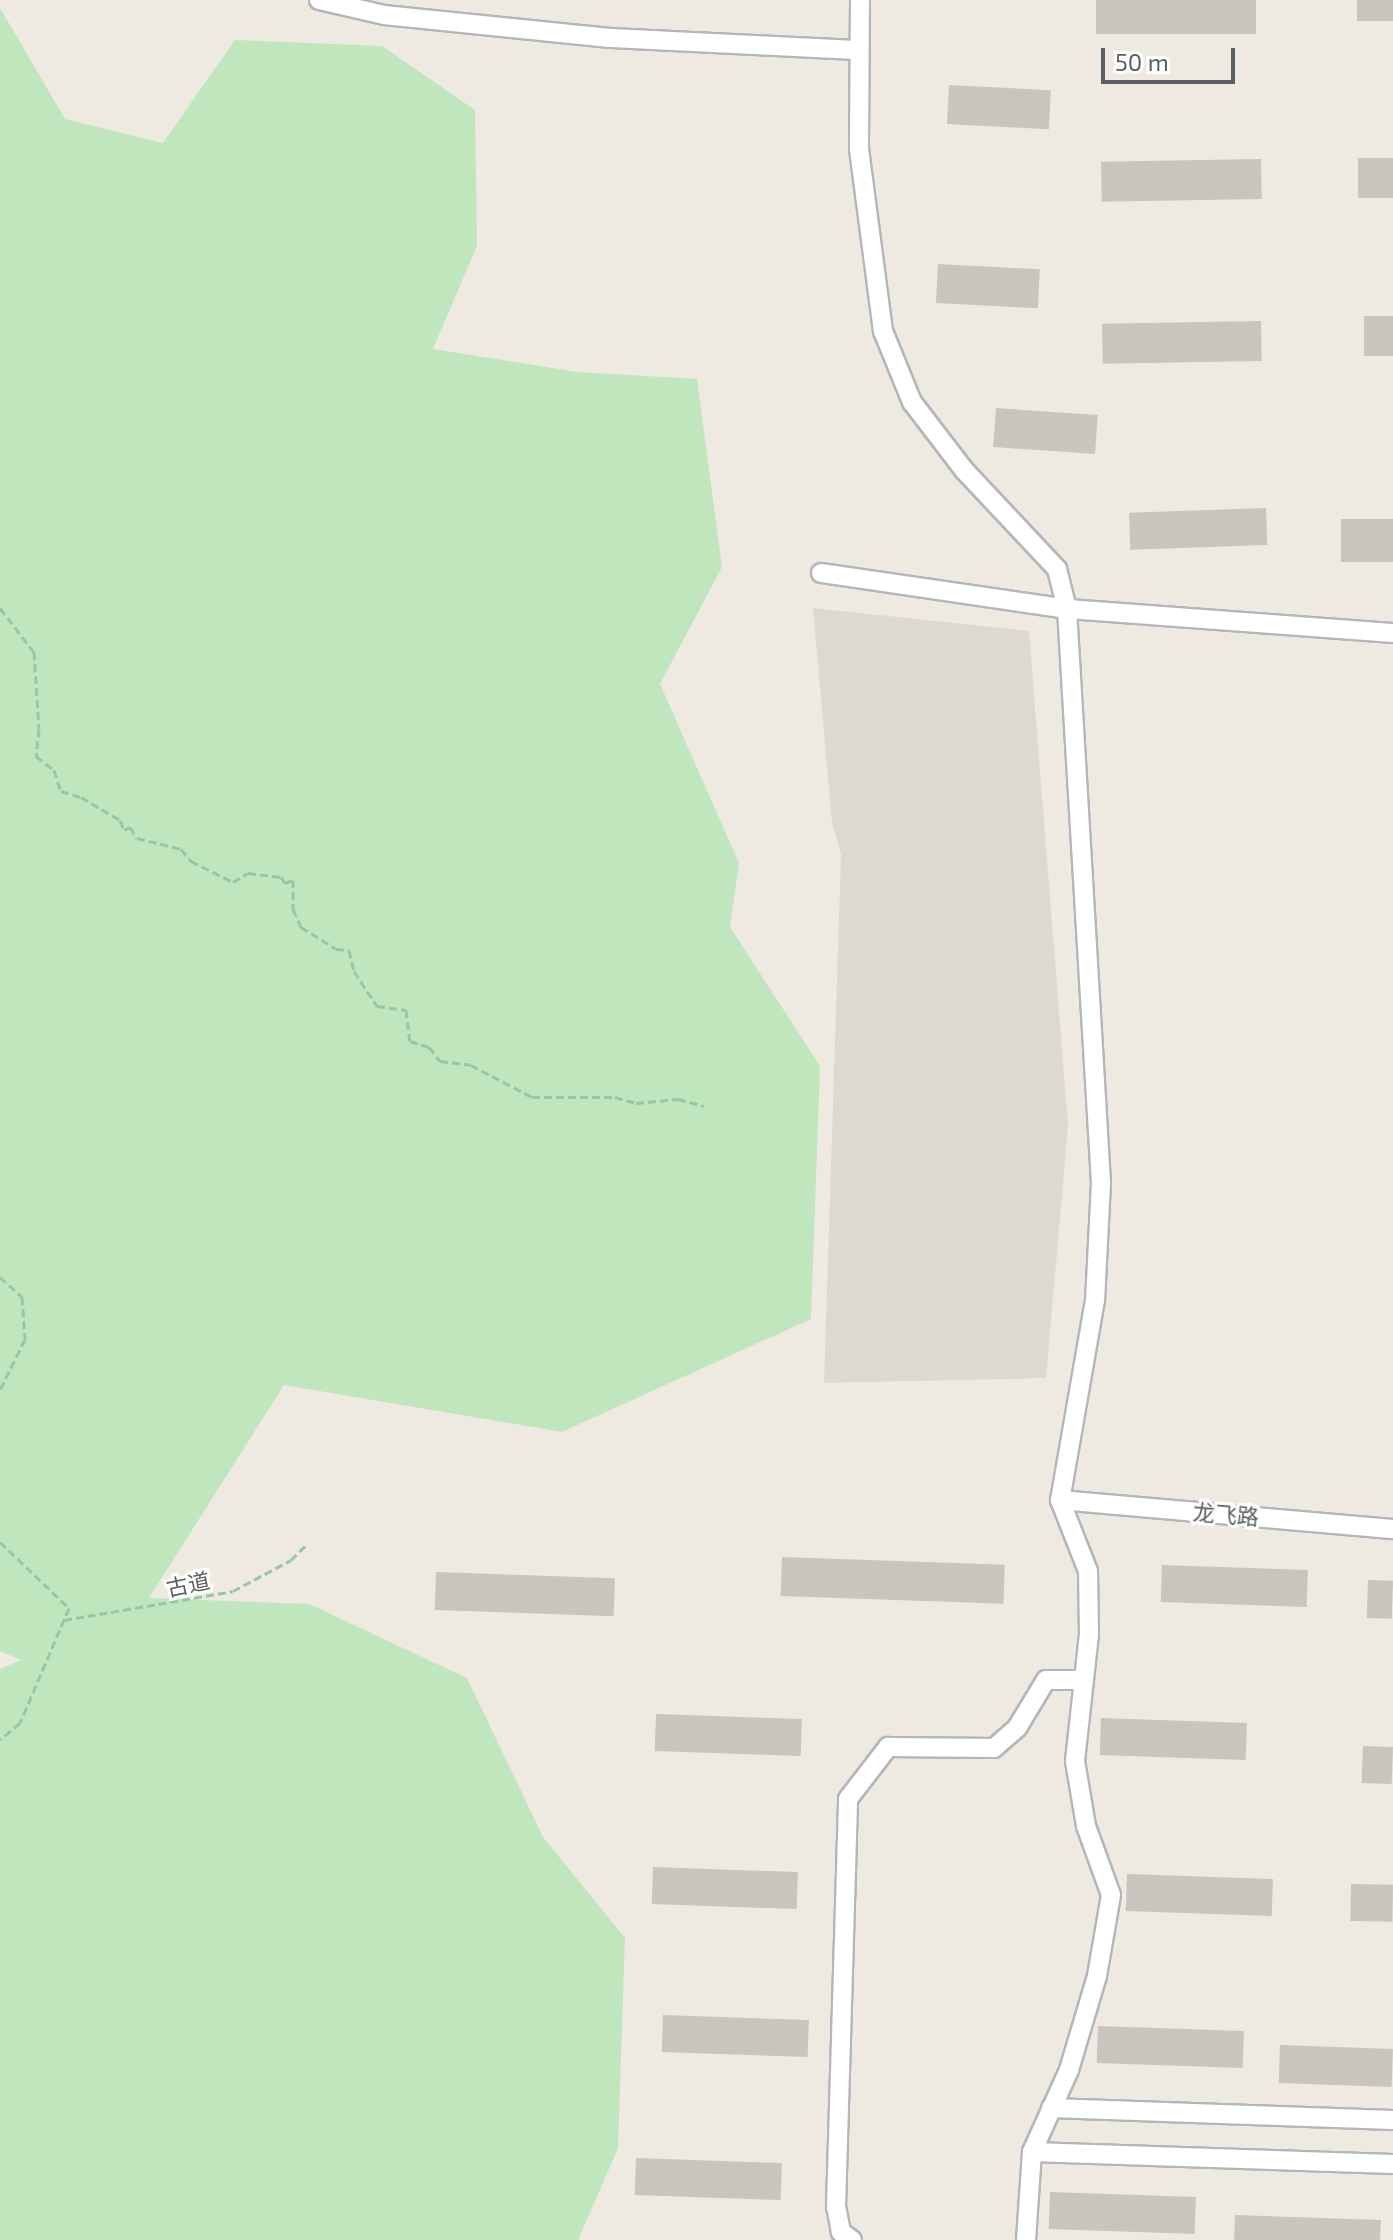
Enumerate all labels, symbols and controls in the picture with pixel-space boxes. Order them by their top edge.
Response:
scale bar [1105,32,1239,82]
text: 50 m [1115,47,1169,76]
street label: 龙飞路 [1192,1498,1260,1530]
street label: 古道 [164,1567,212,1601]

